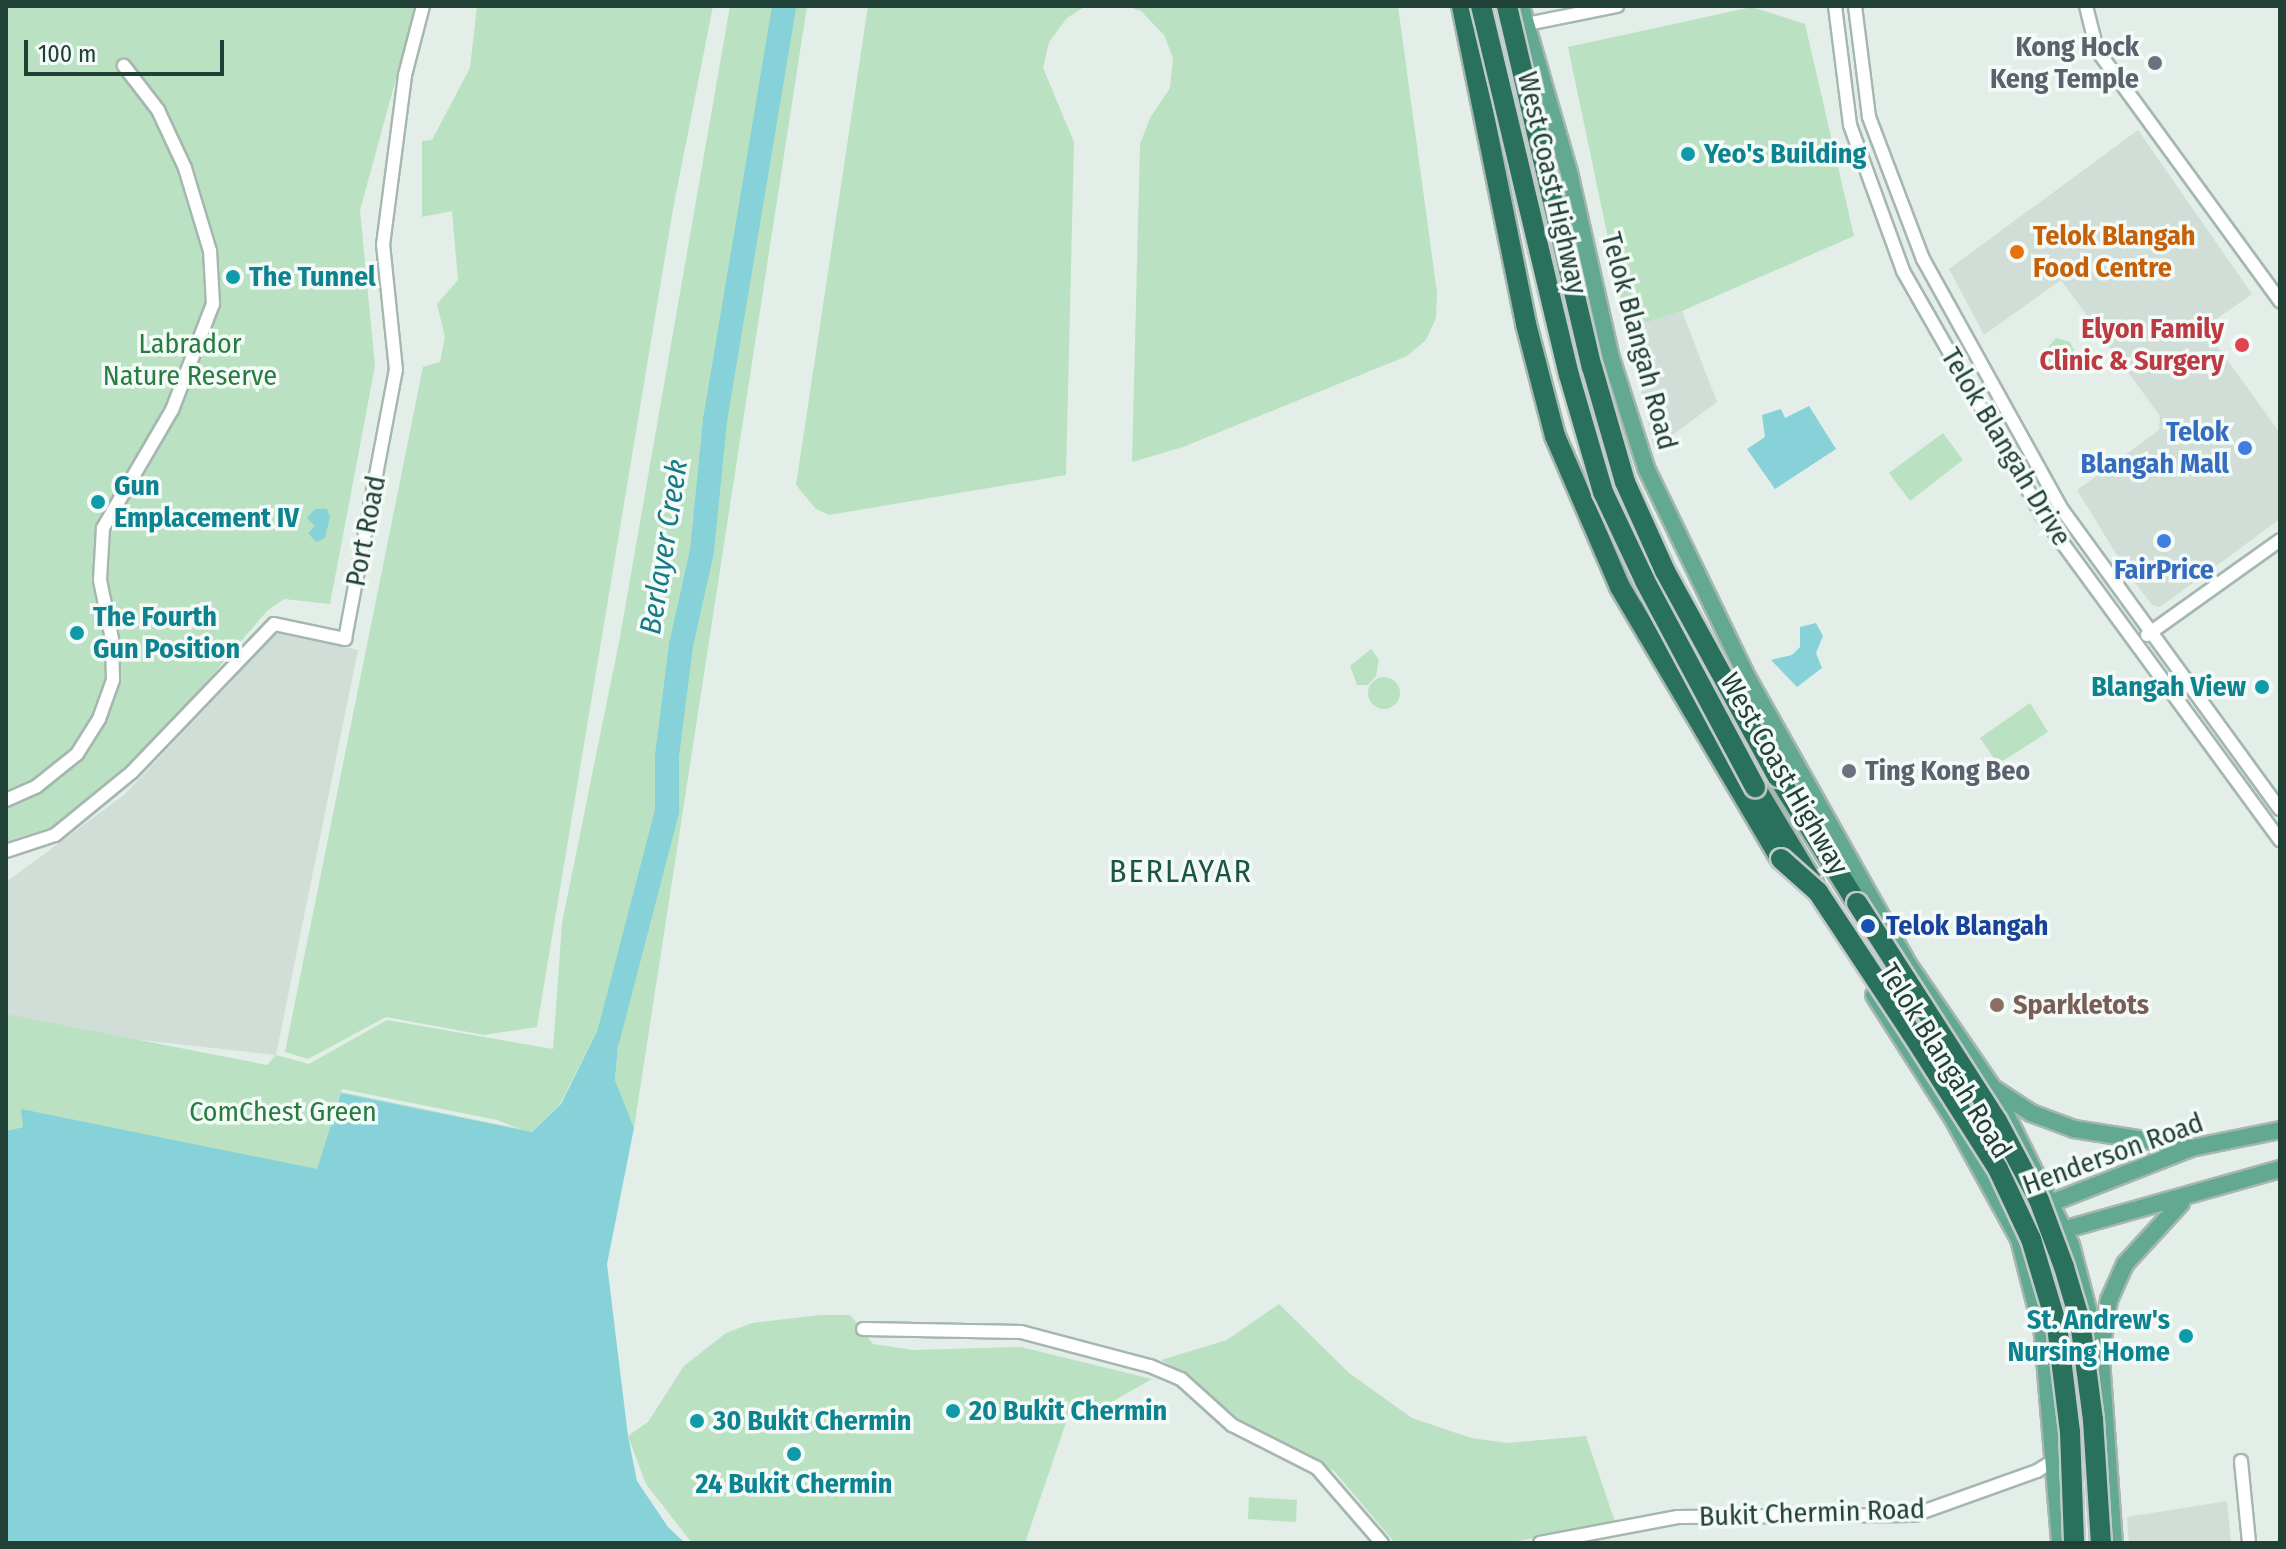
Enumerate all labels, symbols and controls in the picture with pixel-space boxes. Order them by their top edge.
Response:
scale bar [28,24,228,74]
place label: Kong Hock Keng Temple [1990,30,2139,96]
text: 100 m [38,40,96,68]
marker: Kong Hock Keng Temple [2146,54,2164,72]
street label: West Coast Highway [1510,68,1594,298]
place label: Yeo's Building [1704,137,1866,171]
marker: Yeo's Building [1679,145,1697,163]
place label: Telok Blangah Food Centre [2033,219,2196,285]
street label: Telok Blangah Road [1594,229,1684,453]
marker: Telok Blangah Food Centre [2008,243,2026,261]
place label: The Tunnel [249,260,376,294]
marker: The Tunnel [224,268,242,286]
place label: Elyon Family Clinic & Surgery [2039,312,2224,378]
park label: Labrador Nature Reserve [103,327,277,393]
marker: Elyon Family Clinic & Surgery [2231,334,2253,356]
street label: Telok Blangah Drive [1934,342,2078,552]
place label: Telok Blangah Mall [2080,415,2229,481]
marker: Telok Blangah Mall [2236,439,2254,457]
water label: Berlayer Creek [632,457,696,637]
place label: Gun Emplacement IV [114,469,299,535]
street label: Port Road [339,473,393,589]
marker: Gun Emplacement IV [89,493,107,511]
marker: FairPrice [2155,532,2173,550]
place label: FairPrice [2114,553,2214,587]
place label: The Fourth Gun Position [93,600,240,666]
marker: The Fourth Gun Position [68,624,86,642]
street label: West Coast Highway [1713,667,1855,881]
place label: Blangah View [2091,670,2246,704]
marker: Blangah View [2253,678,2271,696]
place label: Ting Kong Beo [1865,754,2030,788]
marker: Ting Kong Beo [1840,762,1858,780]
district label: BERLAYAR [1109,852,1253,890]
place label: Telok Blangah [1886,909,2049,943]
marker: Telok Blangah [1857,915,1879,937]
street label: Telok Blangah Road [1871,957,2019,1165]
place label: Sparkletots [2013,988,2149,1022]
marker: Sparkletots [1988,996,2006,1014]
park label: ComChest Green [189,1095,377,1129]
street label: Henderson Road [2018,1106,2208,1202]
place label: St. Andrew's Nursing Home [2007,1303,2170,1369]
marker: St. Andrew's Nursing Home [2177,1327,2195,1345]
place label: 20 Bukit Chermin [969,1394,1167,1428]
marker: 20 Bukit Chermin [944,1402,962,1420]
place label: 30 Bukit Chermin [713,1404,912,1438]
marker: 30 Bukit Chermin [688,1412,706,1430]
marker: 24 Bukit Chermin [785,1445,803,1463]
place label: 24 Bukit Chermin [696,1467,892,1501]
street label: Bukit Chermin Road [1698,1492,1926,1534]

